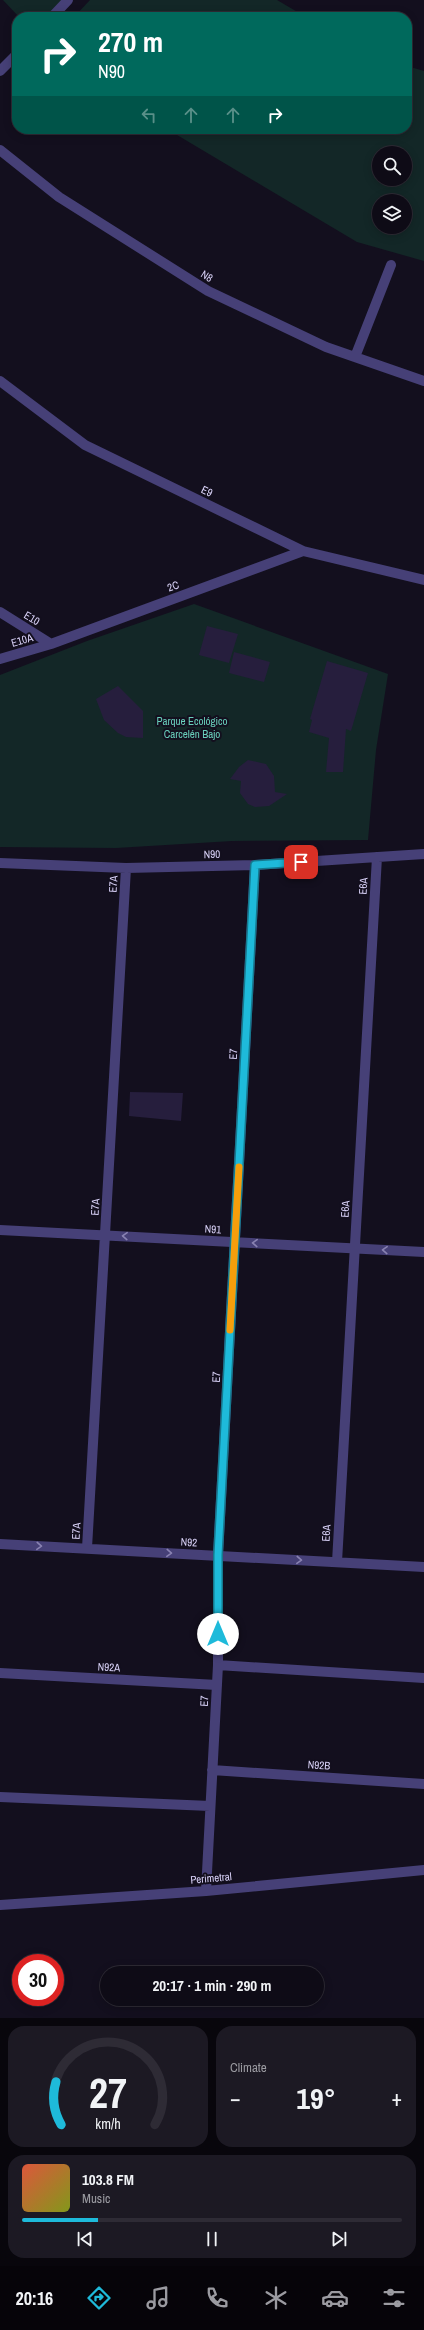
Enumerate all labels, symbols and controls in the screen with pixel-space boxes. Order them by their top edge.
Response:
text: 270 m [98,23,163,61]
icon: right [32,28,84,80]
text: N90 [98,59,125,84]
icon: left [138,104,160,126]
icon: ahead [180,104,202,126]
icon: ahead [222,104,244,126]
icon: right [264,104,286,126]
map controls [372,146,412,234]
button: search [372,146,412,186]
button: layers [372,194,412,234]
street label: N8 [198,267,216,285]
street label: E9 [199,482,215,500]
street label: 2C [165,577,181,595]
street label: E10 [22,608,42,628]
street label: E10A [9,630,35,650]
park label: Parque Ecológico Carcelén Bajo [156,714,228,741]
pin [284,845,318,879]
street label: N90 [204,847,220,861]
icon: arrive [290,851,312,873]
street label: E7A [106,874,120,893]
street label: E6A [356,876,370,895]
street label: E7 [226,1048,240,1060]
street label: E7A [88,1197,102,1216]
street label: E6A [338,1199,352,1218]
street label: N91 [204,1222,222,1236]
one-way arrow [122,1232,128,1241]
one-way arrow [252,1239,258,1248]
one-way arrow [382,1246,388,1254]
street label: E7 [209,1371,223,1383]
street label: E7A [69,1521,83,1540]
street label: E6A [319,1523,333,1542]
street label: N92 [180,1535,198,1549]
one-way arrow [36,1541,42,1550]
one-way arrow [166,1548,172,1557]
one-way arrow [296,1556,302,1564]
position arrow [197,1613,239,1655]
street label: N92A [97,1659,122,1675]
street label: E7 [197,1695,211,1707]
street label: N92B [307,1757,331,1773]
street label: Perimetral [190,1869,232,1887]
speed limit sign: 30 [12,1954,64,2006]
text: 20:17 · 1 min · 290 m [153,1975,271,1996]
text: Climate [230,2059,267,2076]
text: 27 [89,2064,127,2120]
text: 19° [296,2078,336,2118]
text: − [230,2083,241,2113]
text: + [391,2083,402,2113]
text: km/h [95,2113,121,2132]
text: 103.8 FM [82,2169,134,2190]
text: Music [82,2190,110,2207]
icon: previous [74,2228,96,2250]
icon: pause [201,2228,223,2250]
icon: next [328,2228,350,2250]
icon: directions [85,2284,113,2312]
icon: music [144,2284,172,2312]
icon: phone [203,2284,231,2312]
icon: climate [262,2284,290,2312]
icon: car [321,2284,349,2312]
icon: filters [380,2284,408,2312]
text: 20:16 [16,2286,53,2311]

